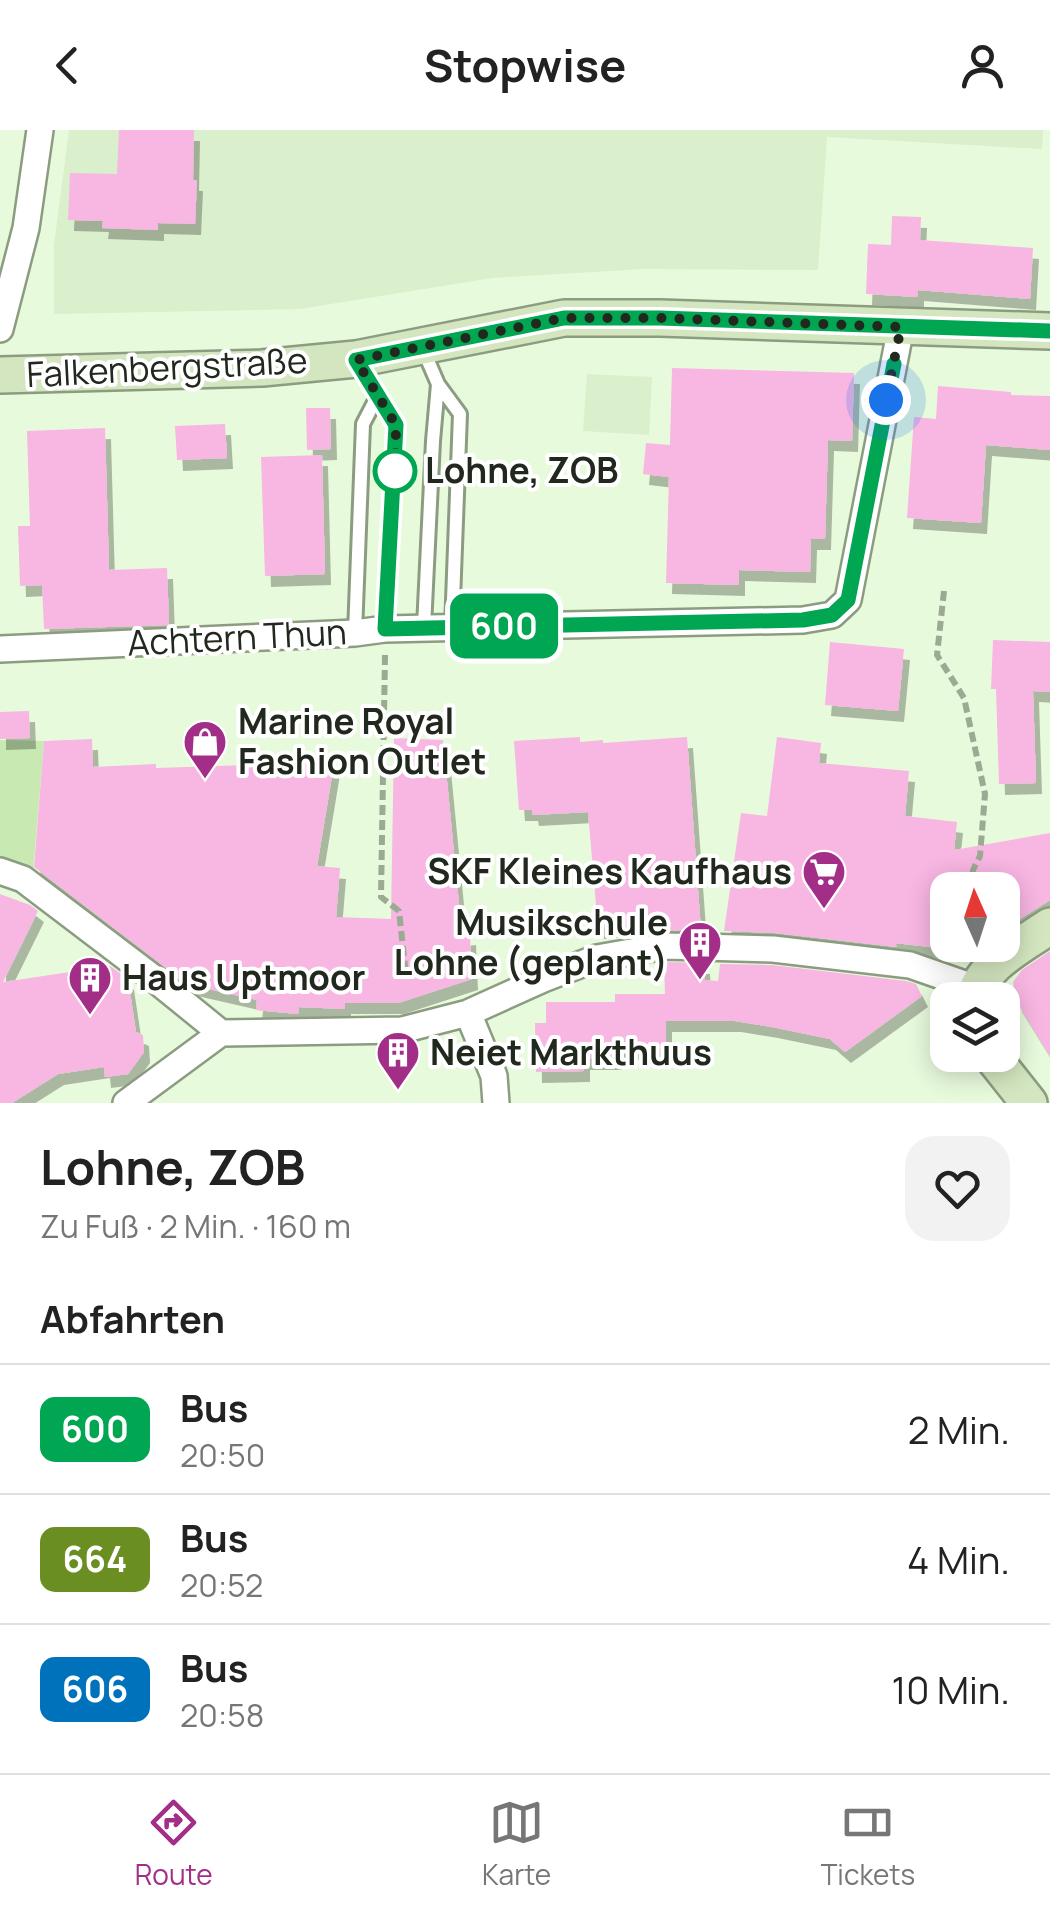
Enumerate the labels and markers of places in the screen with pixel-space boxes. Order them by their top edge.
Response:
place label: Lohne, ZOB [425,446,618,494]
marker: Lohne, ZOB [374,450,416,492]
place label: Marine Royal Fashion Outlet [238,697,486,785]
shop icon: Marine Royal Fashion Outlet [182,719,228,780]
place label: SKF Kleines Kaufhaus [427,847,792,895]
supermarket icon: SKF Kleines Kaufhaus [801,849,847,910]
place label: Musikschule Lohne (geplant) [394,898,668,986]
building icon: Musikschule Lohne (geplant) [677,920,723,981]
place label: Haus Uptmoor [122,953,366,1001]
building icon: Haus Uptmoor [67,955,113,1016]
place label: Neiet Markthuus [430,1028,712,1076]
building icon: Neiet Markthuus [375,1030,421,1091]

